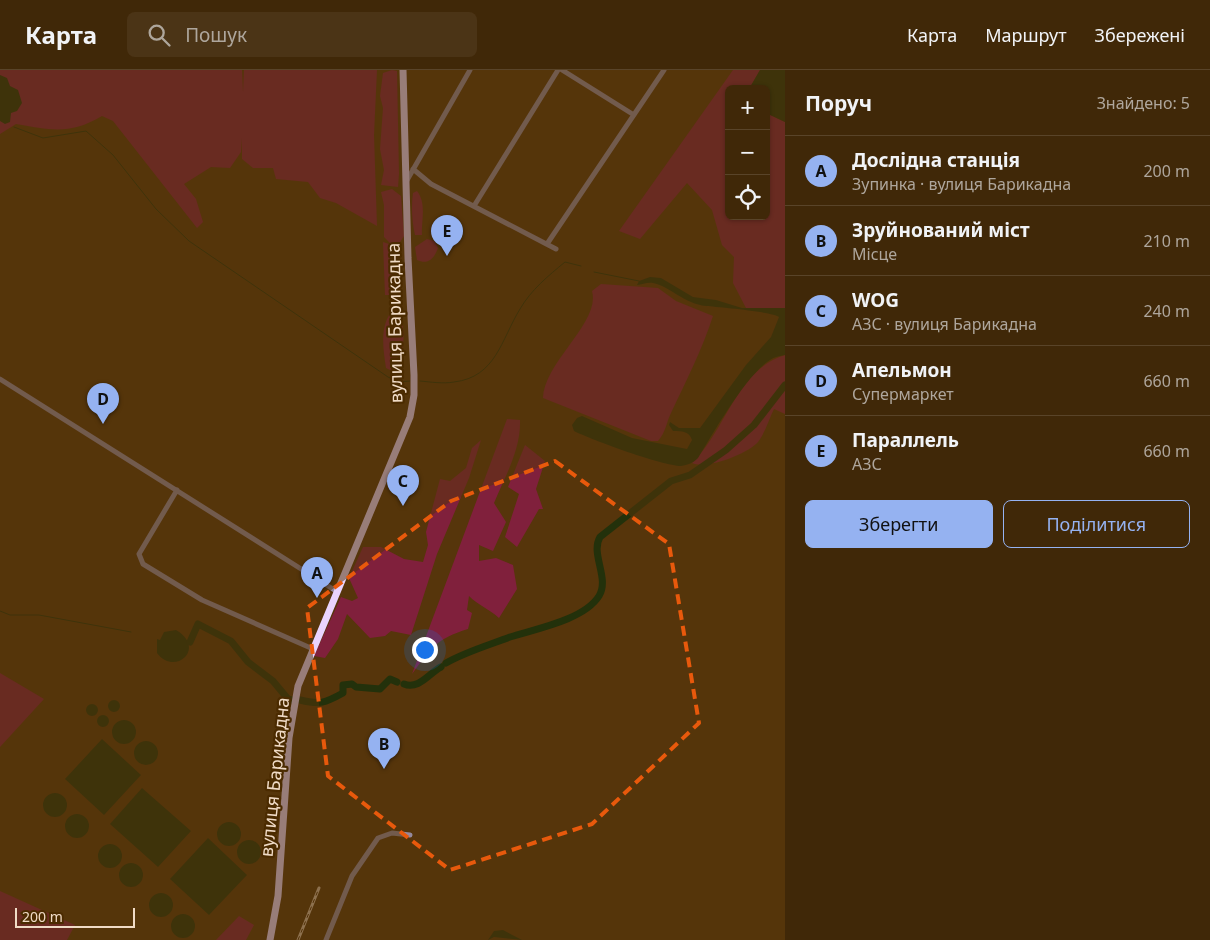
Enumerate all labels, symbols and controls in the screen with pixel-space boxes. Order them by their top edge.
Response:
search box [127,12,477,57]
text: Карта [25,18,97,51]
icon: search [145,21,173,49]
text: Пошук [185,22,247,48]
text: Карта [907,23,957,47]
text: Маршрут [985,23,1067,47]
text: Збережені [1095,23,1185,47]
map controls [725,85,770,220]
button: + [725,85,770,130]
text: Поруч [805,89,872,117]
text: Знайдено: 5 [1097,92,1190,114]
button: − [725,130,770,175]
text: Дослідна станція [852,147,1020,173]
text: A [815,160,827,182]
text: 200 m [1143,160,1190,182]
text: Зупинка · вулиця Барикадна [852,173,1071,195]
button: locate [725,175,770,220]
pin: E [431,215,463,256]
text: Зруйнований міст [852,217,1030,243]
text: B [816,230,826,252]
text: 210 m [1143,230,1190,252]
street label: вулиця Барикадна [381,243,407,403]
text: Місце [852,243,897,265]
text: WOG [852,287,899,313]
text: C [816,300,826,322]
text: 240 m [1143,300,1190,322]
text: АЗС · вулиця Барикадна [852,313,1037,335]
text: Апельмон [852,357,952,383]
text: D [815,370,827,392]
text: 660 m [1143,370,1190,392]
pin: D [87,383,119,424]
text: Супермаркет [852,383,954,405]
text: Параллель [852,427,959,453]
text: E [817,440,825,462]
text: 660 m [1143,440,1190,462]
text: АЗС [852,453,882,475]
pin: C [387,465,419,506]
button: Зберегти [805,500,993,548]
button: Поділитися [1003,500,1190,548]
pin: A [301,557,333,598]
your location [412,637,438,663]
street label: вулиця Барикадна [254,696,294,858]
pin: B [368,728,400,769]
scale bar [15,905,135,928]
text: 200 m [22,907,63,926]

